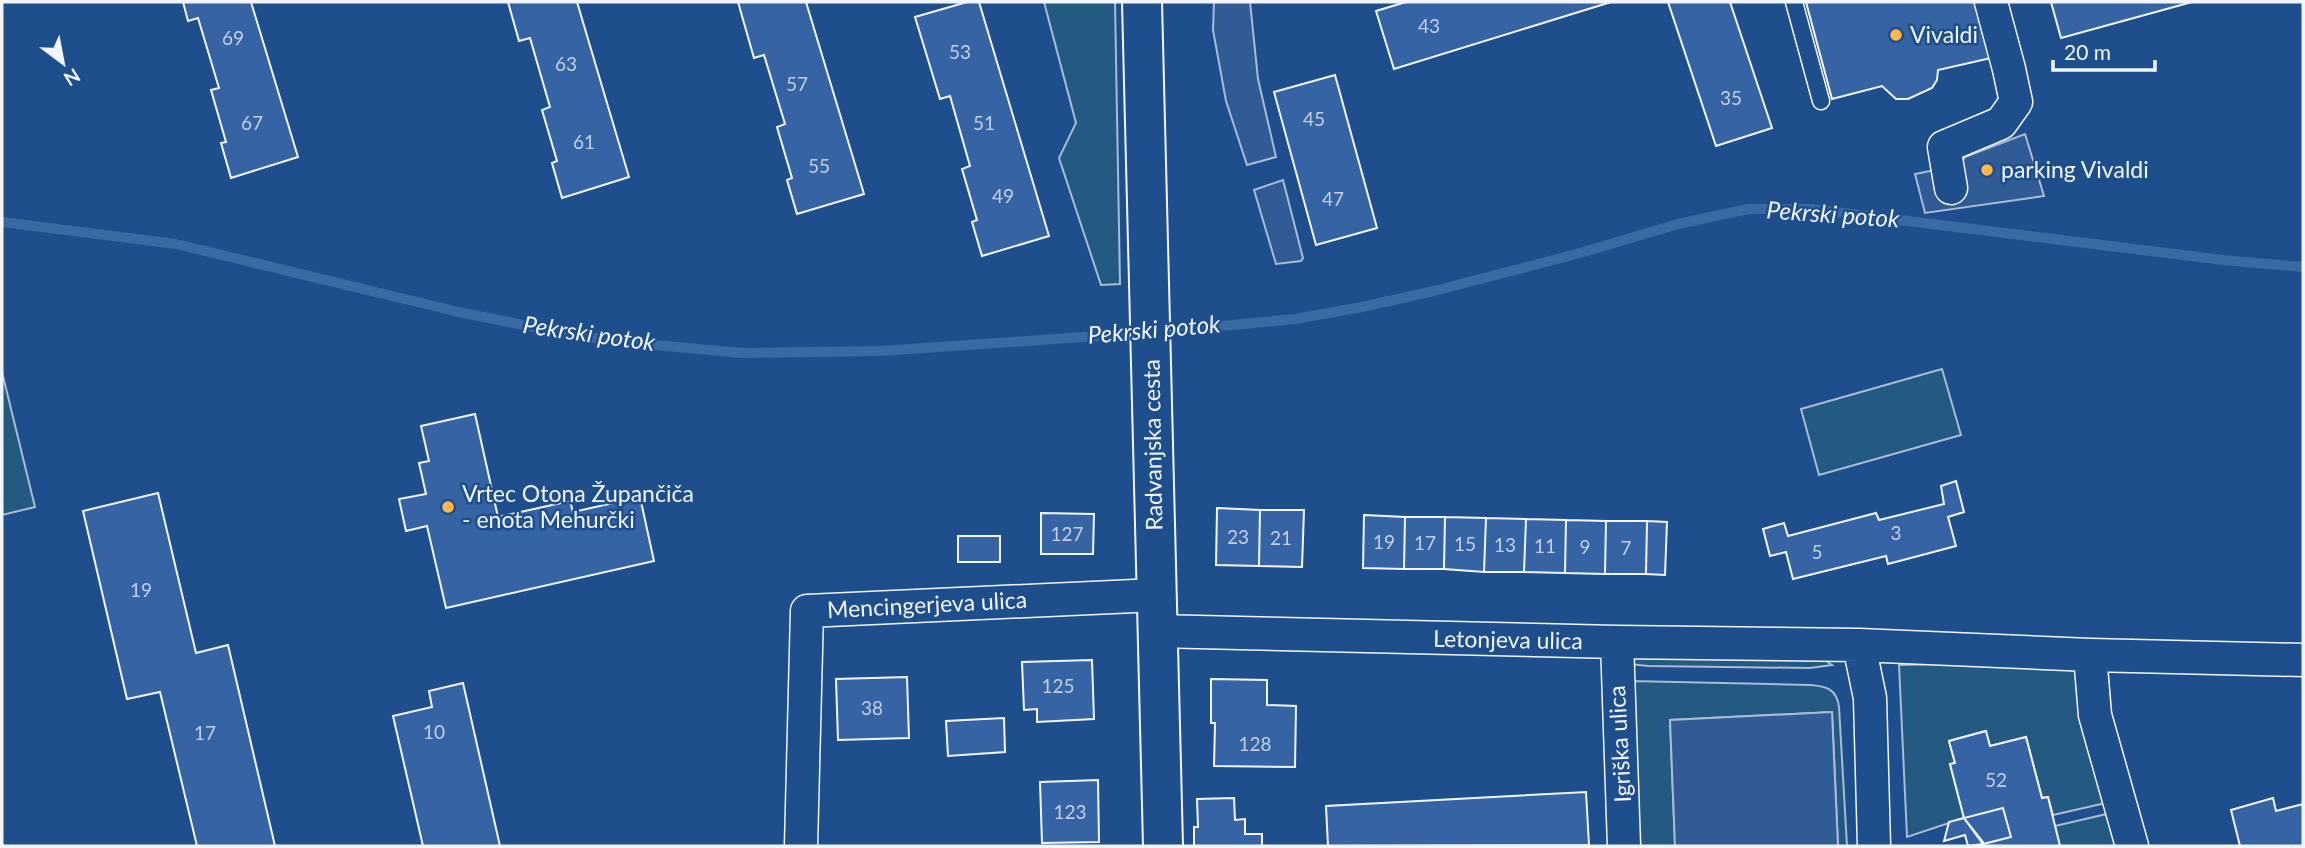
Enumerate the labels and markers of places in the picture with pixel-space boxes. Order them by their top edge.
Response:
place label: Vivaldi [1910,20,1978,48]
marker: Vivaldi [1888,27,1904,43]
place label: parking Vivaldi [2001,155,2149,183]
marker: parking Vivaldi [1979,162,1995,178]
place label: Vrtec Otona Župančiča - enota Mehurčki [462,479,694,533]
marker: Vrtec Otona Župančiča - enota Mehurčki [440,499,456,515]

